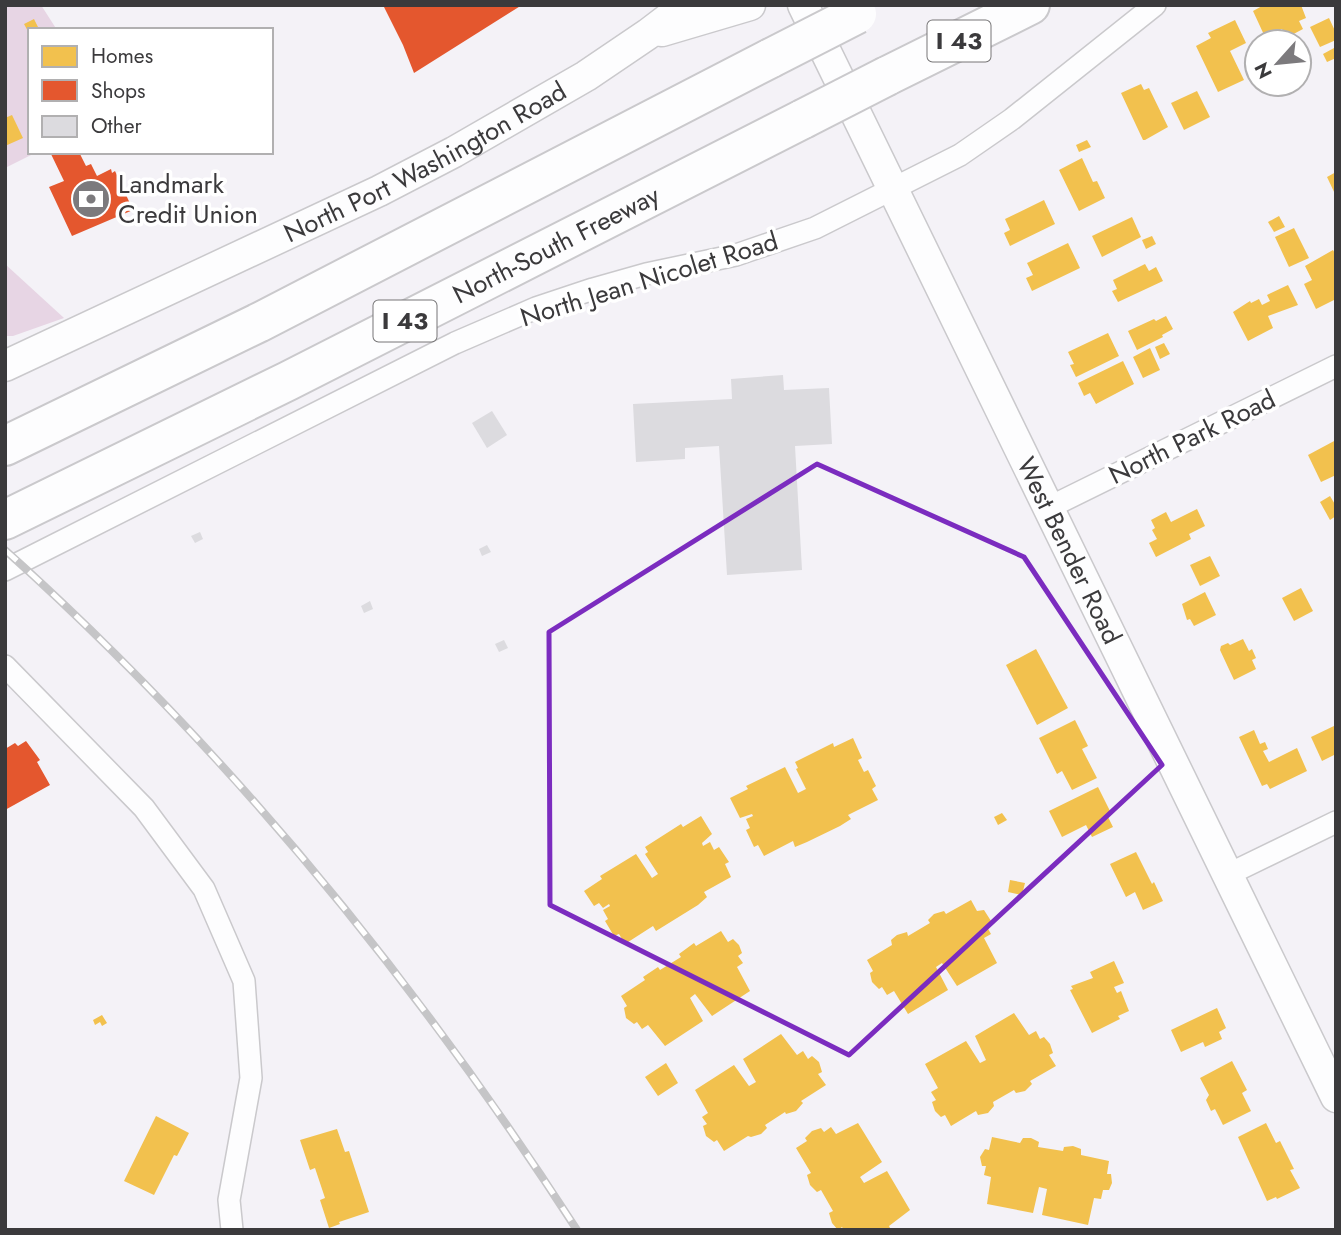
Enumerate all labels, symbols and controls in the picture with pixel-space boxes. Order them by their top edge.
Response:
road number: I 43 [928,20,990,61]
legend [28,28,273,154]
north arrow [1243,28,1313,98]
text: Homes [91,41,153,71]
text: N [1248,58,1279,83]
street label: North Port Washington Road [277,72,573,252]
text: Shops [91,76,145,106]
text: Other [91,111,142,141]
place label: Landmark Credit Union [118,165,258,233]
street label: North-South Freeway [446,176,666,313]
bank icon: Landmark Credit Union [70,178,112,220]
street label: North Jean Nicolet Road [516,222,782,336]
road number: I 43 [374,300,436,342]
street label: North Park Road [1102,380,1282,494]
street label: West Bender Road [1007,450,1131,651]

